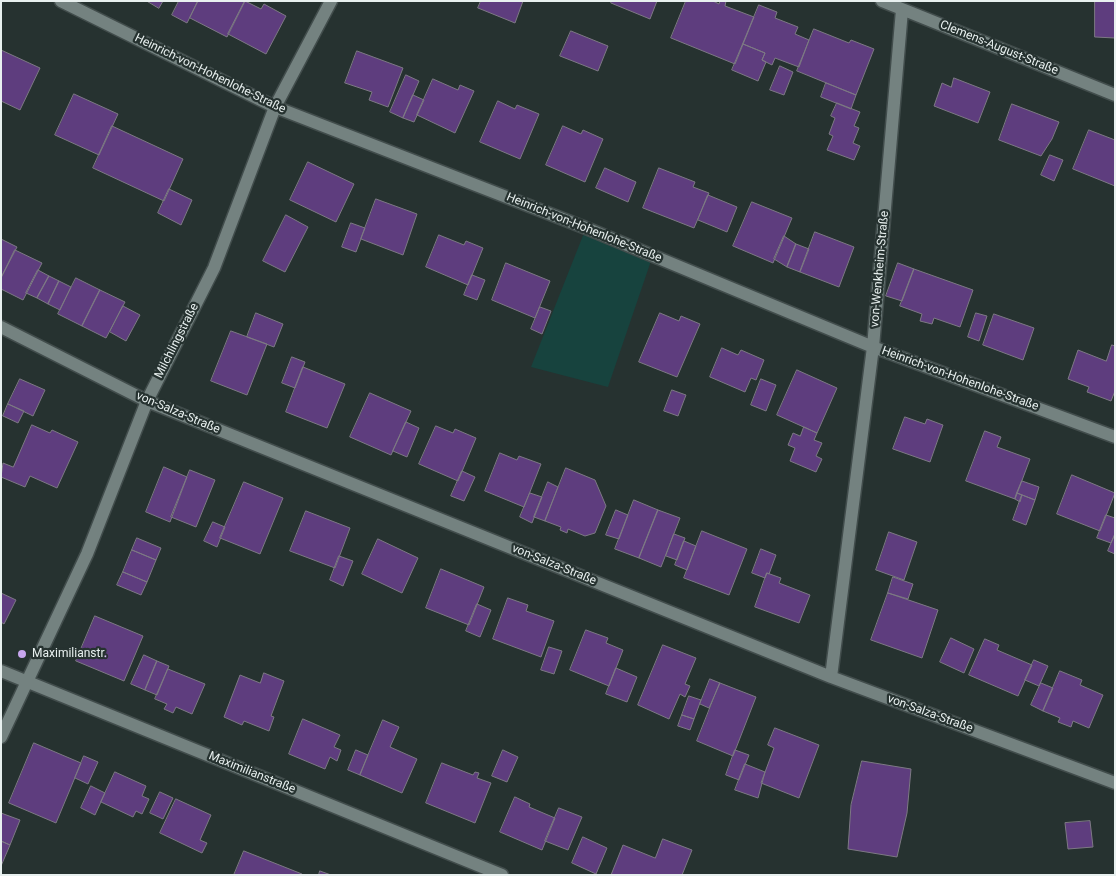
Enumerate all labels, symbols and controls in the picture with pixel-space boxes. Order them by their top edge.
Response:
street label: Clemens-August-Straße [938,18,1060,78]
street label: Heinrich-von-Hohenlohe-Straße [132,31,288,117]
street label: Heinrich-von-Hohenlohe-Straße [504,190,664,266]
street label: von-Wenkheim-Straße [868,210,892,328]
street label: Milchlingstraße [152,301,202,381]
street label: Heinrich-von-Hohenlohe-Straße [879,344,1041,414]
street label: von-Salza-Straße [134,389,222,437]
street label: von-Salza-Straße [510,542,598,588]
place label: Maximilianstr. [32,647,107,661]
marker: Maximilianstr. [16,648,28,660]
street label: von-Salza-Straße [885,692,975,736]
street label: Maximilianstraße [207,749,297,797]

